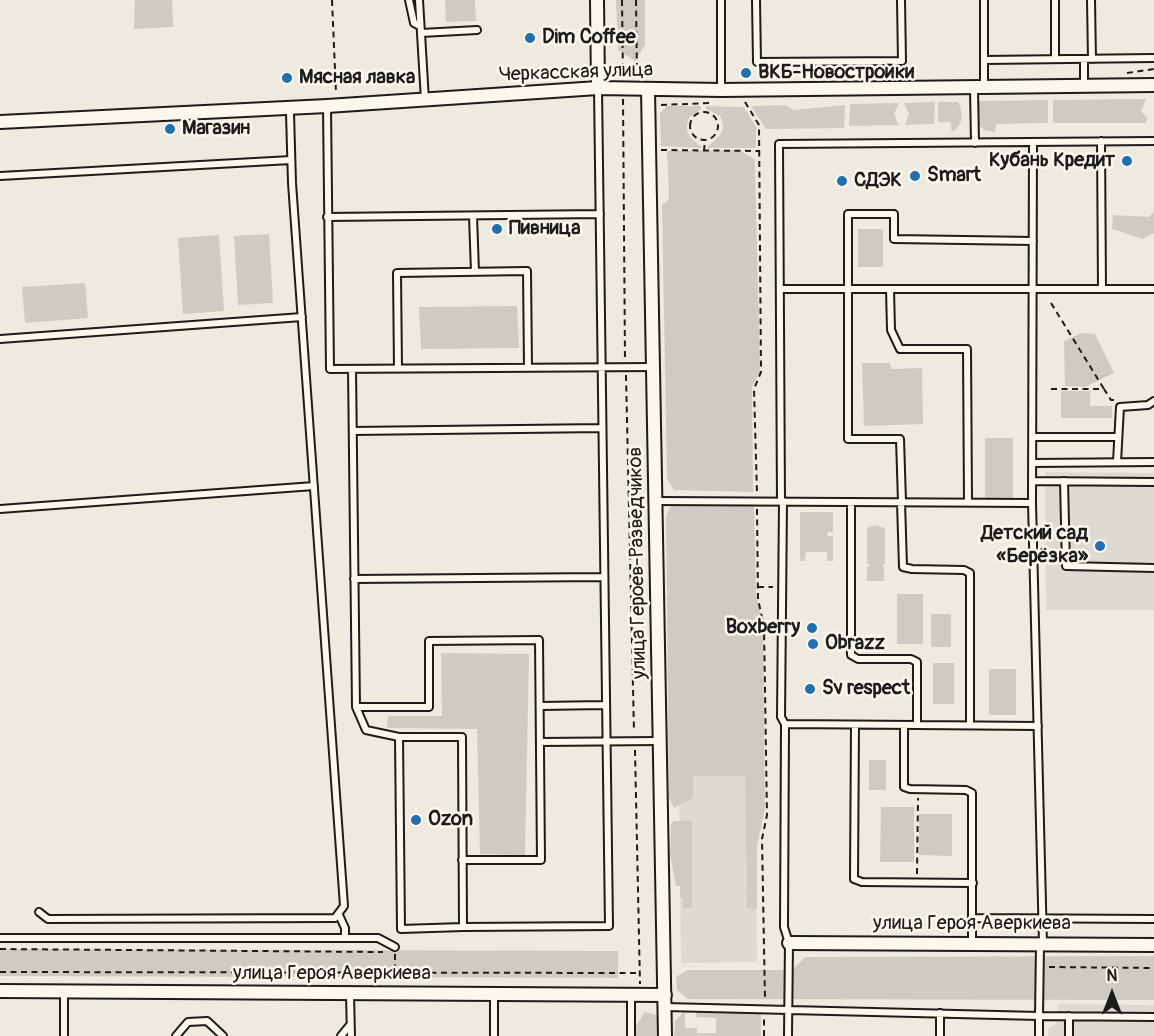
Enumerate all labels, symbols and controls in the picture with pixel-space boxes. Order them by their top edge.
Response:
place label: Dim Coffee [542,26,636,50]
marker: Dim Coffee [523,31,537,45]
street label: Черкасская улица [498,58,654,88]
place label: ВКБ-Новостройки [758,61,914,85]
place label: Мясная лавка [299,66,415,90]
marker: ВКБ-Новостройки [739,66,753,80]
marker: Мясная лавка [280,71,294,85]
place label: Магазин [182,117,250,141]
marker: Магазин [163,122,177,136]
place label: Кубань Кредит [989,149,1115,173]
marker: Кубань Кредит [1120,154,1134,168]
place label: Smart [927,164,981,188]
place label: СДЭК [854,169,902,193]
marker: Smart [908,169,922,183]
marker: СДЭК [835,174,849,188]
place label: Пивница [509,217,580,241]
marker: Пивница [490,222,504,236]
street label: улица Героев-Разведчиков [624,447,652,679]
place label: Детский сад «Берёзка» [981,522,1088,569]
marker: Детский сад «Берёзка» [1093,539,1107,553]
place label: Boxberry [726,616,800,640]
marker: Boxberry [805,621,819,635]
place label: Obrazz [825,632,885,656]
marker: Obrazz [806,637,820,651]
place label: Sv respect [822,677,910,701]
marker: Sv respect [803,682,817,696]
place label: Ozon [428,808,473,832]
marker: Ozon [409,813,423,827]
street label: улица Героя Аверкиева [873,912,1071,936]
street label: улица Героя Аверкиева [233,962,431,986]
north arrow [1082,964,1142,1024]
text: N [1107,966,1117,986]

